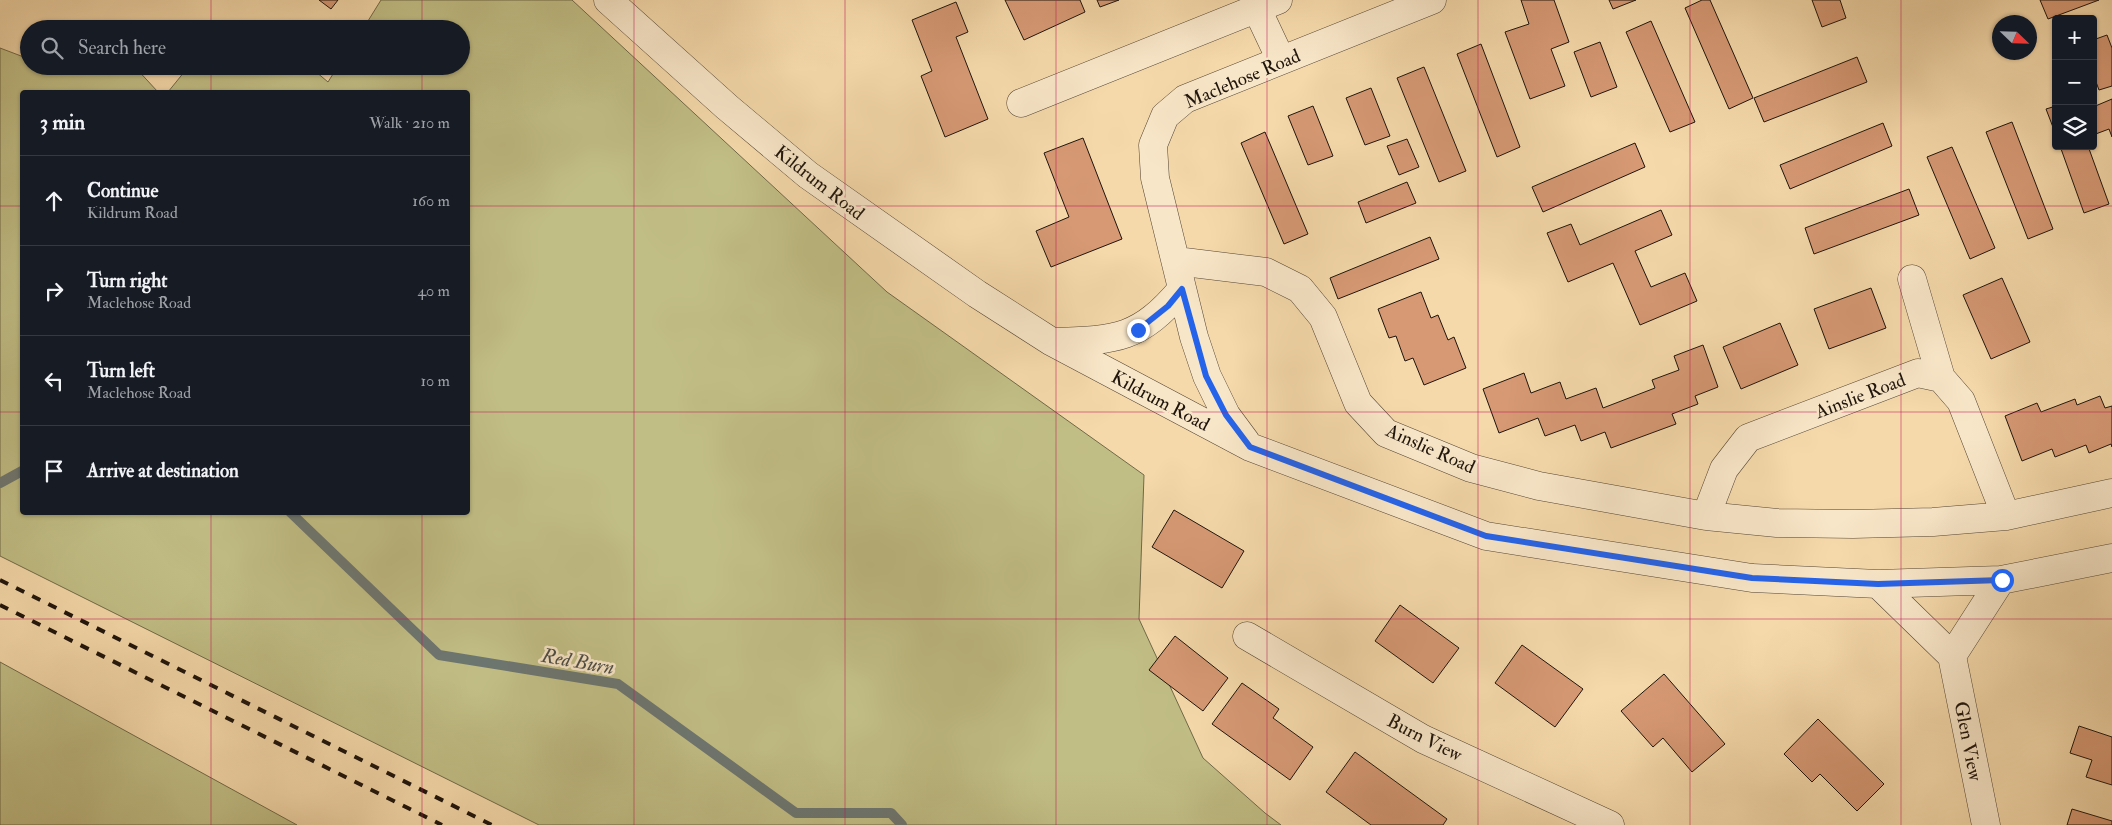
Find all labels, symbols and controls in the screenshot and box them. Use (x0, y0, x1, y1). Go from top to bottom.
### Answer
north arrow (1992, 15, 2037, 60)
map controls (2052, 15, 2097, 150)
button: + (2052, 15, 2097, 60)
search box (20, 20, 470, 75)
icon: search (38, 34, 66, 62)
text: Search here (78, 36, 166, 60)
street label: Maclehose Road (1181, 43, 1305, 114)
button: − (2052, 60, 2097, 105)
button: layers (2052, 105, 2097, 150)
text: 3 min (40, 109, 85, 136)
text: Walk · 210 m (369, 113, 450, 133)
street label: Kildrum Road (770, 140, 870, 226)
text: Continue (87, 179, 158, 203)
icon: ahead (40, 187, 68, 215)
text: 160 m (412, 191, 450, 211)
text: Kildrum Road (87, 203, 178, 223)
text: Turn right (87, 269, 167, 293)
icon: right (40, 277, 68, 305)
text: 40 m (417, 281, 450, 301)
text: Maclehose Road (87, 293, 191, 313)
route end (1127, 319, 1150, 342)
text: Turn left (87, 359, 155, 383)
street label: Kildrum Road (1107, 365, 1214, 437)
icon: left (40, 367, 68, 395)
street label: Ainslie Road (1811, 367, 1910, 424)
text: 10 m (420, 371, 450, 391)
text: Maclehose Road (87, 383, 191, 403)
street label: Ainslie Road (1381, 418, 1479, 479)
icon: arrive (40, 457, 68, 485)
text: Arrive at destination (87, 459, 239, 483)
route start (1991, 569, 2014, 592)
water label: Red Burn (539, 643, 616, 680)
street label: Glen View (1949, 699, 1988, 783)
street label: Burn View (1383, 709, 1466, 767)

